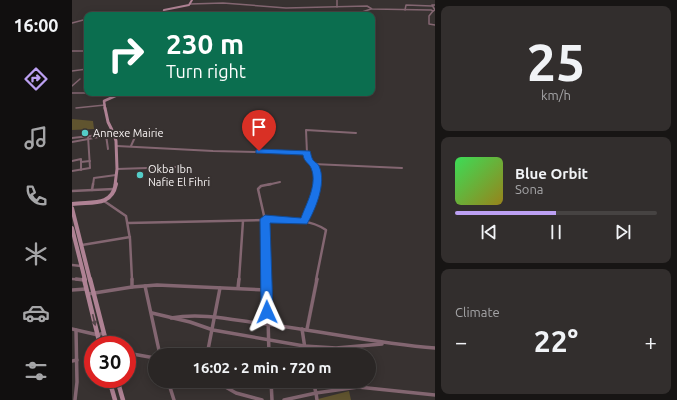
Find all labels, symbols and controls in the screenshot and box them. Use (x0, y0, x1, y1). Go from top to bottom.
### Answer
text: 16:00 (13, 15, 59, 35)
icon: right (100, 28, 152, 80)
text: 230 m (166, 28, 244, 59)
text: 25 (527, 33, 585, 91)
text: Turn right (166, 61, 246, 81)
icon: directions (22, 65, 50, 93)
text: km/h (541, 88, 571, 102)
pin (242, 110, 276, 151)
icon: arrive (248, 116, 270, 138)
icon: music (22, 124, 50, 152)
place label: Annexe Mairie (93, 127, 164, 139)
marker: Annexe Mairie (80, 128, 90, 138)
place label: Okba Ibn Nafie El Fihri (148, 163, 210, 188)
text: Blue Orbit (515, 165, 588, 182)
marker: Okba Ibn Nafie El Fihri (135, 170, 145, 180)
icon: phone (22, 182, 50, 210)
text: Sona (515, 182, 544, 196)
icon: previous (478, 221, 500, 243)
icon: pause (545, 221, 567, 243)
icon: next (612, 221, 634, 243)
icon: climate (22, 240, 50, 268)
position arrow (246, 291, 288, 333)
icon: car (22, 299, 50, 327)
text: Climate (455, 305, 500, 319)
one-way arrow (92, 314, 98, 326)
text: 22° (534, 324, 578, 358)
text: − (455, 329, 467, 354)
text: + (645, 329, 657, 354)
speed limit sign: 30 (84, 336, 136, 388)
icon: filters (22, 357, 50, 385)
text: 16:02 · 2 min · 720 m (193, 359, 331, 376)

